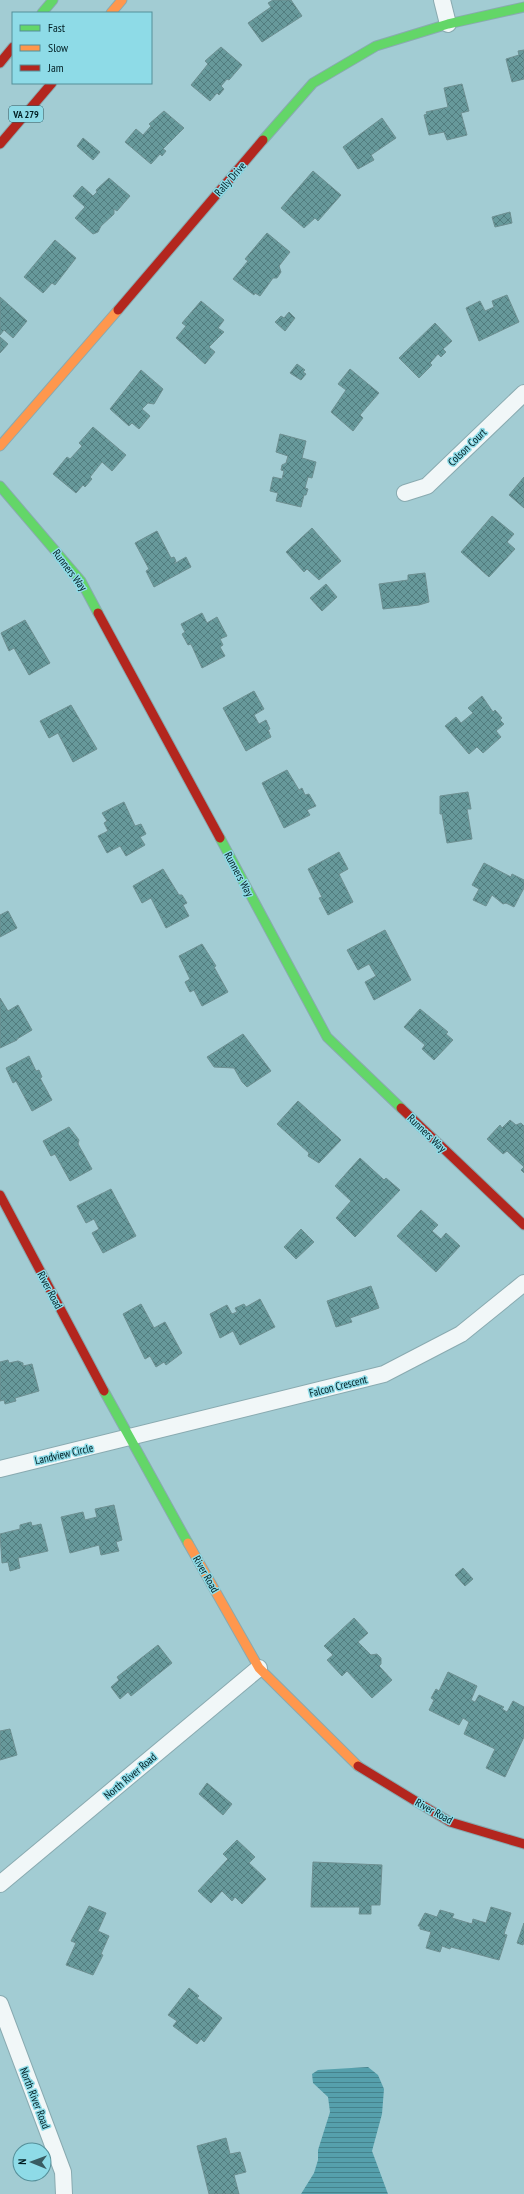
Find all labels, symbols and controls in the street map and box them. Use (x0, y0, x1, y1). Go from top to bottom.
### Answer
legend (12, 12, 152, 84)
text: Fast (48, 20, 66, 35)
text: Slow (48, 40, 69, 55)
text: Jam (47, 60, 64, 75)
road number: VA 279 (9, 106, 43, 122)
street label: Rally Drive (211, 159, 249, 199)
street label: Colson Court (445, 425, 489, 469)
street label: Runners Way (50, 546, 91, 594)
street label: Runners Way (221, 849, 257, 900)
street label: Runners Way (405, 1111, 450, 1156)
street label: River Road (34, 1269, 66, 1311)
street label: Falcon Crescent (307, 1372, 369, 1400)
street label: Landview Circle (33, 1440, 95, 1468)
street label: River Road (190, 1553, 222, 1595)
street label: North River Road (101, 1750, 159, 1802)
street label: River Road (413, 1795, 455, 1827)
street label: North River Road (17, 2065, 53, 2131)
north arrow (12, 2142, 52, 2182)
text: N (15, 2159, 29, 2165)

